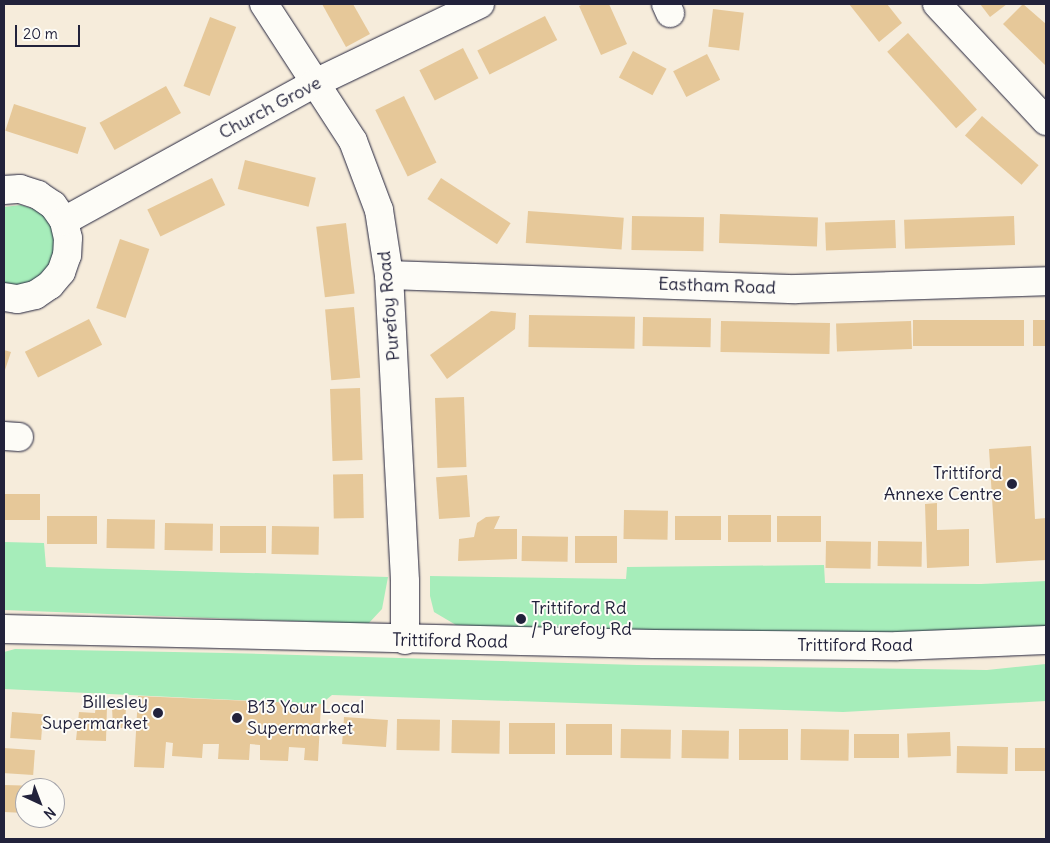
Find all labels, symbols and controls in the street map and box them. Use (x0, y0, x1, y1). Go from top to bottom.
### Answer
scale bar (18, 15, 82, 47)
text: 20 m (23, 24, 58, 43)
street label: Church Grove (215, 72, 325, 144)
street label: Purefoy Road (373, 250, 405, 362)
street label: Eastham Road (658, 273, 776, 299)
place label: Trittiford Annexe Centre (884, 463, 1002, 506)
marker: Trittiford Annexe Centre (1006, 478, 1018, 490)
place label: Trittiford Rd / Purefoy Rd (531, 598, 632, 640)
marker: Trittiford Rd / Purefoy Rd (515, 613, 527, 625)
street label: Trittiford Road (392, 629, 508, 653)
street label: Trittiford Road (797, 634, 913, 656)
place label: Billesley Supermarket (42, 692, 148, 734)
place label: B13 Your Local Supermarket (247, 697, 364, 740)
marker: Billesley Supermarket (152, 707, 164, 719)
marker: B13 Your Local Supermarket (231, 712, 243, 724)
north arrow (15, 778, 65, 828)
text: N (40, 803, 59, 823)

